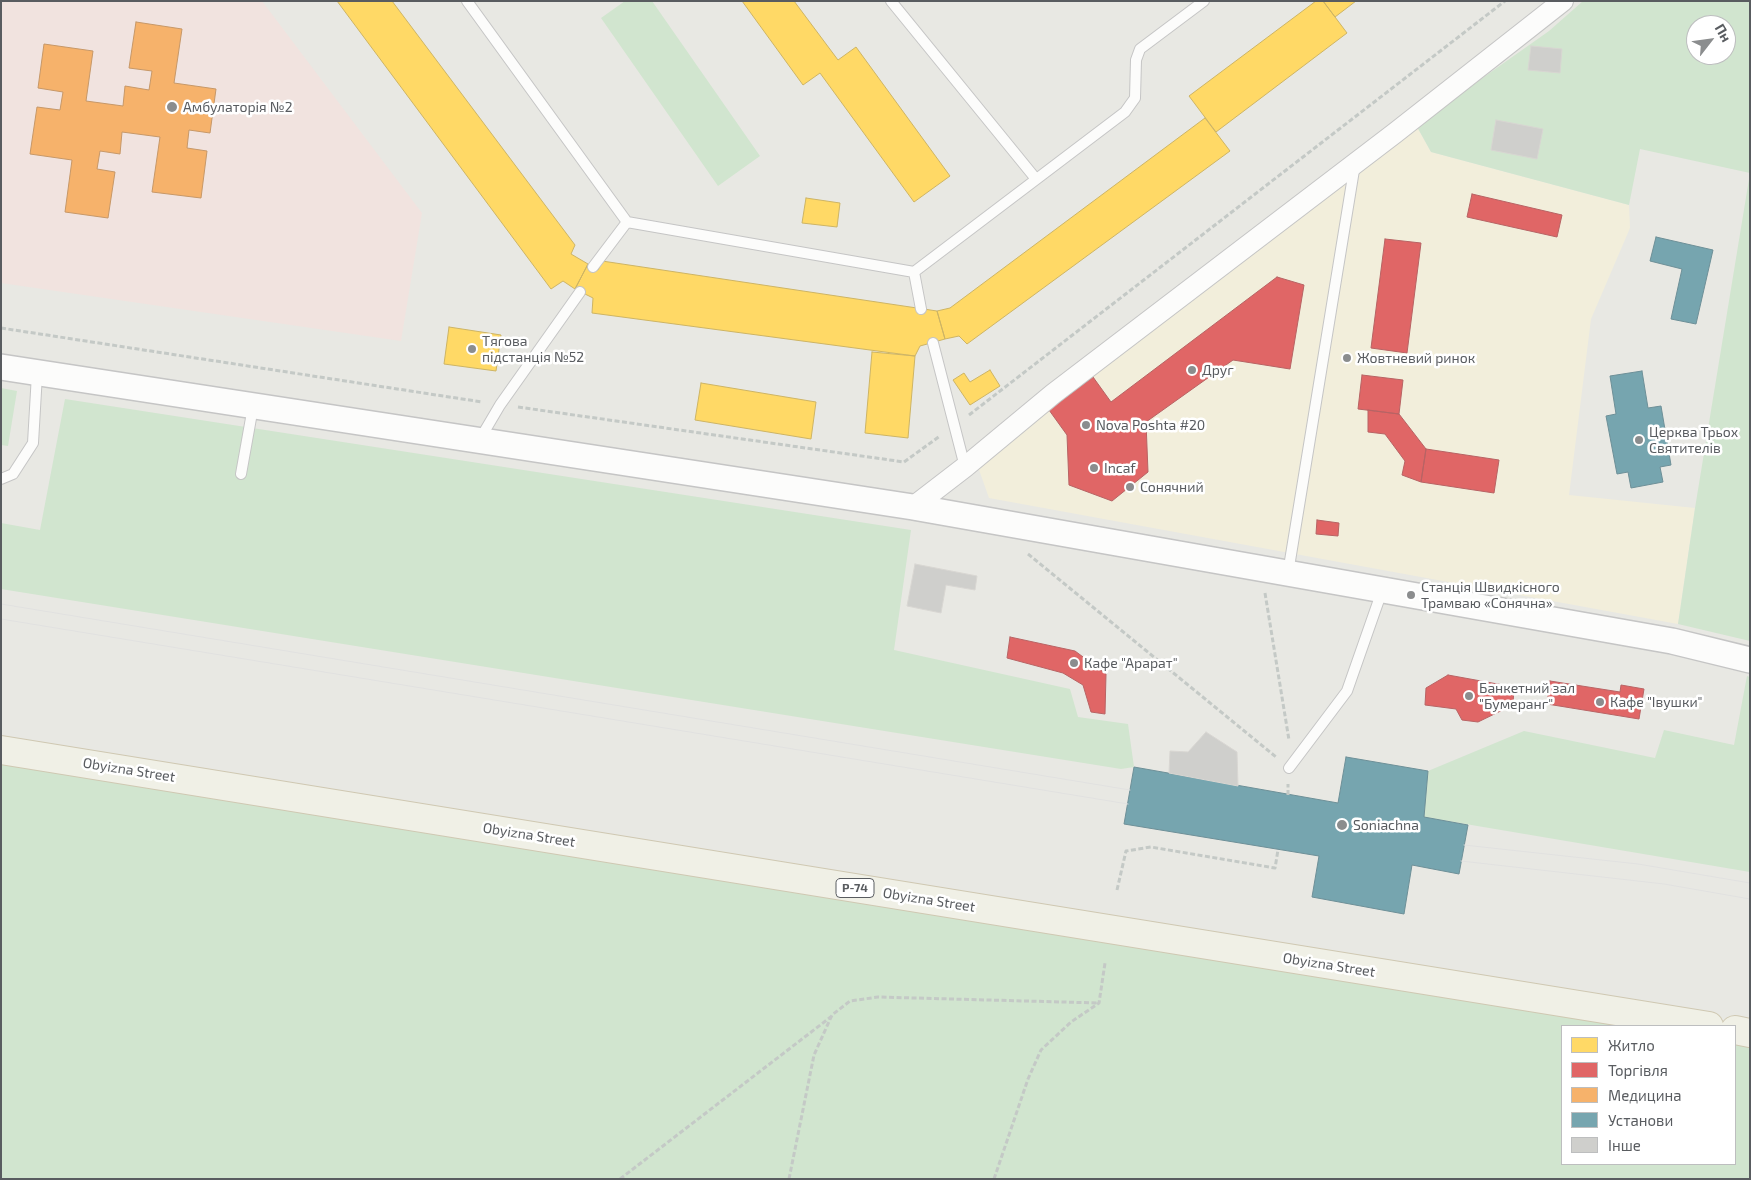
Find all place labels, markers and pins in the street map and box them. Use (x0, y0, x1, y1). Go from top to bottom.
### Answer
place label: Амбулаторія №2 (183, 99, 293, 115)
marker: Амбулаторія №2 (165, 100, 179, 114)
place label: Тягова підстанція №52 (482, 333, 584, 366)
marker: Тягова підстанція №52 (466, 343, 478, 355)
place label: Жовтневий ринок (1357, 350, 1475, 366)
marker: Жовтневий ринок (1341, 352, 1353, 364)
place label: Друг (1202, 362, 1234, 378)
marker: Друг (1186, 364, 1198, 376)
place label: Nova Poshta #20 (1096, 417, 1205, 433)
marker: Nova Poshta #20 (1080, 419, 1092, 431)
place label: Церква Трьох Святителів (1649, 424, 1738, 457)
marker: Церква Трьох Святителів (1633, 434, 1645, 446)
place label: Incaf (1104, 460, 1136, 476)
marker: Incaf (1088, 462, 1100, 474)
place label: Сонячний (1140, 479, 1204, 495)
marker: Сонячний (1124, 481, 1136, 493)
place label: Станцiя Швидкiсного Трамваю «Сонячна» (1421, 579, 1560, 612)
marker: Станцiя Швидкiсного Трамваю «Сонячна» (1405, 589, 1417, 601)
place label: Кафе "Арарат" (1084, 655, 1178, 671)
marker: Кафе "Арарат" (1068, 657, 1080, 669)
place label: Банкетний зал "Бумеранг" (1479, 680, 1575, 712)
marker: Банкетний зал "Бумеранг" (1463, 690, 1475, 702)
place label: Кафе "Івушки" (1610, 694, 1702, 710)
marker: Кафе "Івушки" (1594, 696, 1606, 708)
place label: Soniachna (1353, 817, 1419, 833)
marker: Soniachna (1335, 818, 1349, 832)

